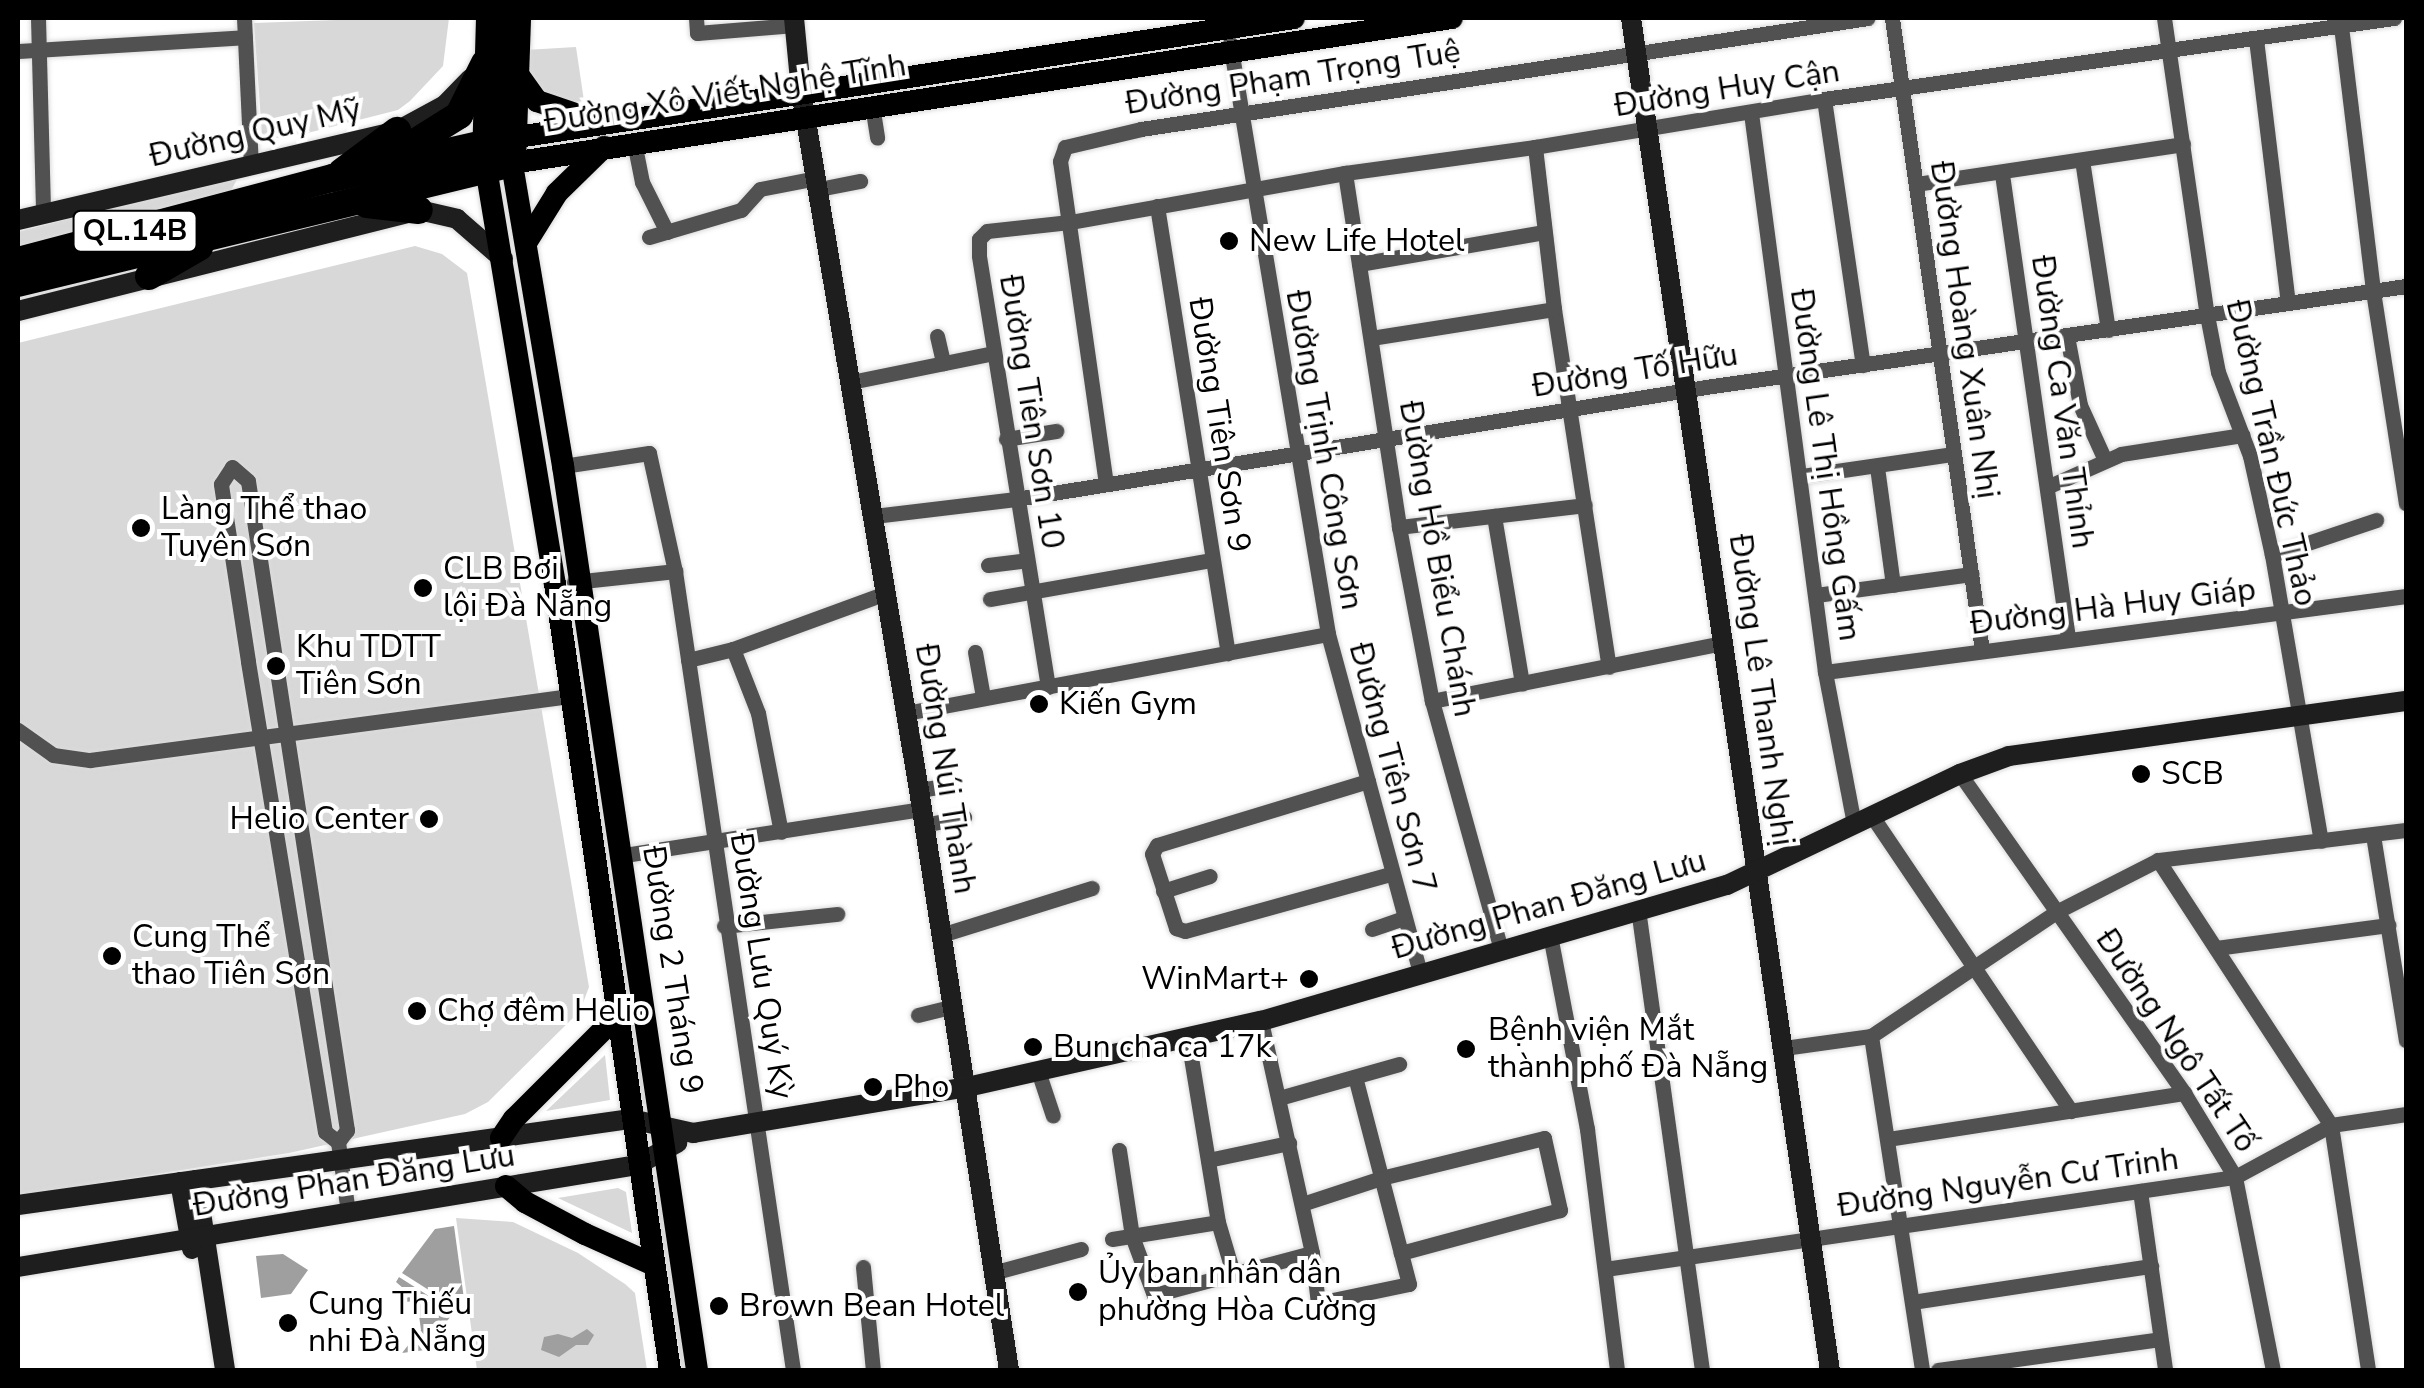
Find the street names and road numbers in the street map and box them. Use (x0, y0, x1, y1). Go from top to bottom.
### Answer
street label: Đường Phạm Trọng Tuệ (1123, 33, 1463, 123)
street label: Đường Xô Viết Nghệ Tĩnh (541, 46, 909, 142)
street label: Đường Huy Cận (1612, 52, 1842, 126)
street label: Đường Quy Mỹ (146, 90, 364, 176)
street label: Đường Hoàng Xuân Nhị (1921, 159, 2007, 501)
road number: QL.14B (72, 206, 198, 256)
street label: Đường Ca Văn Thỉnh (2022, 253, 2102, 551)
street label: Đường Tiên Sơn 10 (990, 272, 1072, 552)
street label: Đường Trịnh Công Sơn (1277, 287, 1371, 613)
street label: Đường Lê Thị Hồng Gấm (1781, 287, 1869, 643)
street label: Đường Tiên Sơn 9 (1180, 295, 1258, 555)
street label: Đường Trần Đức Thảo (2217, 296, 2325, 610)
street label: Đường Tố Hữu (1529, 336, 1741, 406)
street label: Đường Hồ Biểu Chánh (1390, 398, 1484, 720)
street label: Đường Lê Thanh Nghị (1720, 532, 1802, 848)
street label: Đường Hà Huy Giáp (1968, 570, 2258, 644)
street label: Đường Tiên Sơn 7 (1340, 639, 1444, 897)
street label: Đường Núi Thành (906, 641, 984, 897)
street label: Đường Lưu Quý Kỳ (721, 830, 801, 1102)
street label: Đường Phan Đăng Lưu (1387, 842, 1711, 968)
street label: Đường 2 Tháng 9 (633, 843, 711, 1097)
street label: Đường Ngô Tất Tố (2087, 922, 2265, 1160)
street label: Đường Phan Đăng Lưu (190, 1137, 518, 1225)
street label: Đường Nguyễn Cư Trinh (1835, 1140, 2181, 1226)

